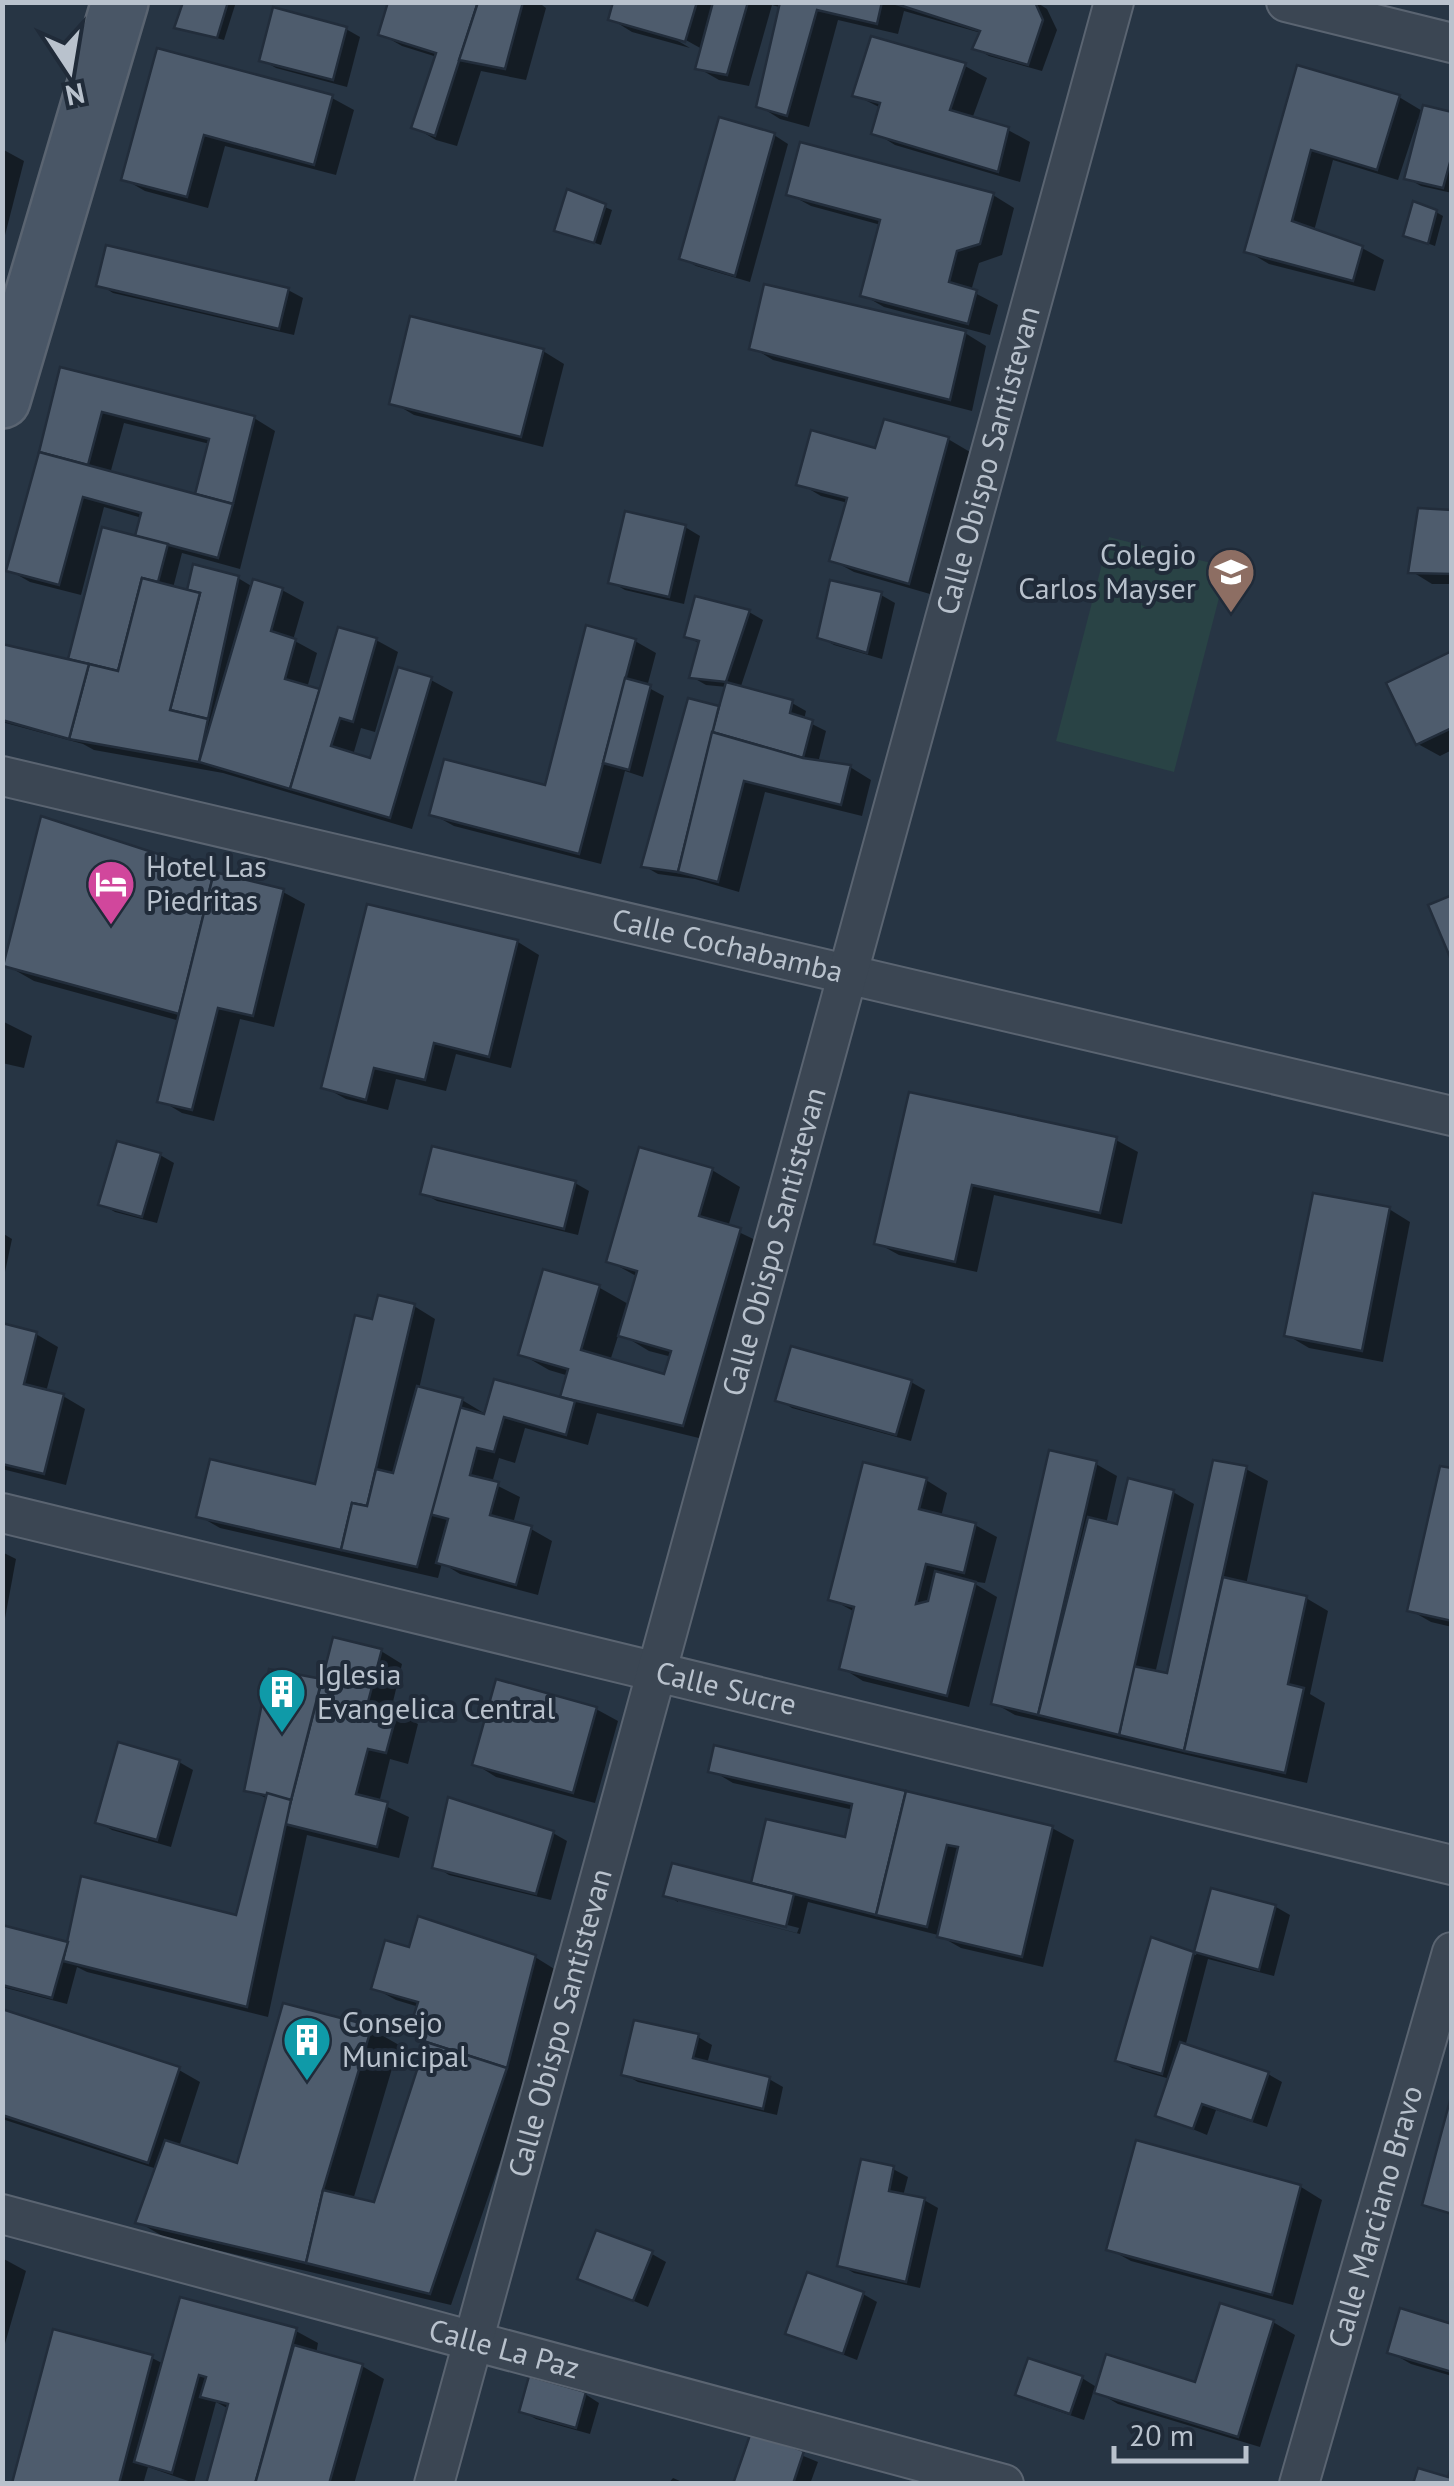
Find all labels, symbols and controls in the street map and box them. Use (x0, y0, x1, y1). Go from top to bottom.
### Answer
north arrow (20, 20, 120, 120)
text: N (62, 75, 88, 115)
street label: Calle Obispo Santistevan (926, 301, 1048, 619)
place label: Colegio Carlos Mayser (1018, 534, 1196, 607)
school or university icon: Colegio Carlos Mayser (1205, 546, 1257, 614)
place label: Hotel Las Piedritas (146, 846, 267, 919)
hotel icon: Hotel Las Piedritas (85, 858, 137, 926)
street label: Calle Cochabamba (608, 899, 847, 991)
street label: Calle Obispo Santistevan (712, 1083, 834, 1400)
street label: Calle Sucre (652, 1651, 801, 1723)
place label: Iglesia Evangelica Central (317, 1654, 555, 1727)
building icon: Iglesia Evangelica Central (256, 1666, 308, 1734)
street label: Calle Obispo Santistevan (498, 1864, 620, 2181)
place label: Consejo Municipal (342, 2002, 468, 2075)
building icon: Consejo Municipal (281, 2014, 333, 2082)
street label: Calle Marciano Bravo (1318, 2081, 1431, 2352)
street label: Calle La Paz (425, 2309, 584, 2387)
scale bar (1114, 2401, 1246, 2463)
text: 20 m (1129, 2415, 1194, 2454)

